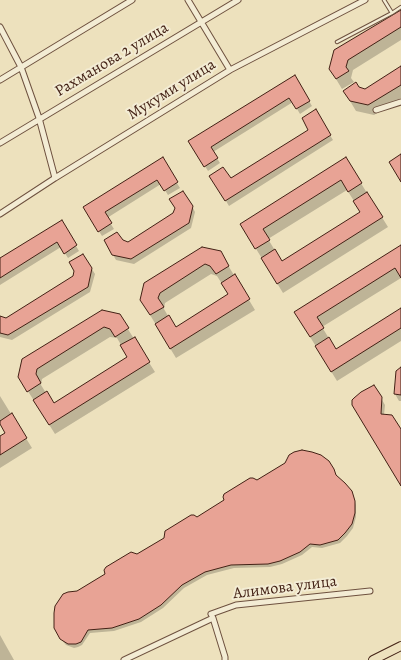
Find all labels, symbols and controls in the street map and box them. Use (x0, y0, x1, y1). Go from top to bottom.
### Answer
street label: Рахманова 2 улица (52, 19, 172, 101)
street label: Мукуми улица (124, 55, 220, 125)
street label: Алимова улица (232, 572, 338, 604)

